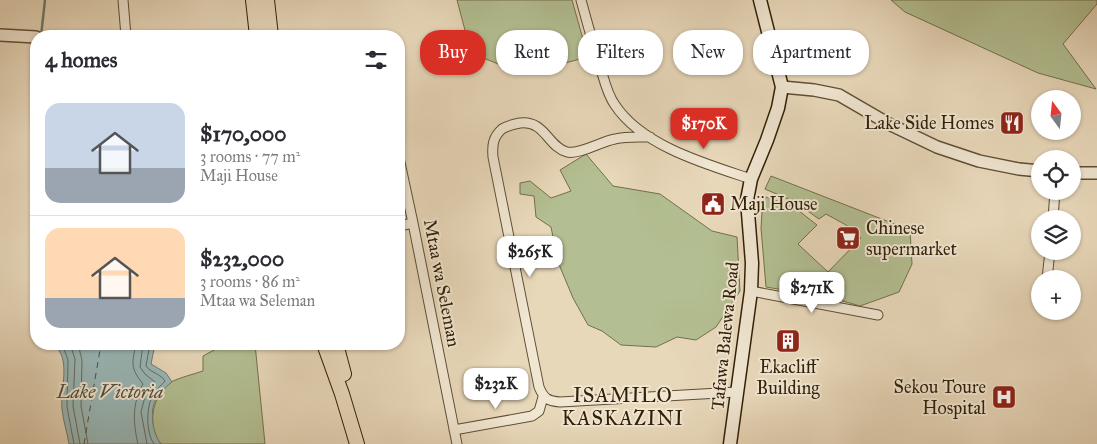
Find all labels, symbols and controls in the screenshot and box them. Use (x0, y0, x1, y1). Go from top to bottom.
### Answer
chip: Buy (420, 30, 486, 75)
chip: Rent (496, 30, 568, 75)
chip: Filters (578, 30, 663, 75)
chip: New (673, 30, 743, 75)
chip: Apartment (753, 30, 869, 75)
icon: filters (362, 46, 390, 74)
text: 4 homes (45, 47, 117, 73)
north arrow (1031, 90, 1081, 140)
map controls (1031, 90, 1081, 320)
pin: $170K (669, 108, 739, 150)
restaurant icon: Lake Side Homes (999, 110, 1025, 136)
place label: Lake Side Homes (864, 112, 994, 134)
text: $170K (681, 114, 727, 133)
text: $170,000 (200, 121, 286, 147)
icon: home (85, 123, 145, 183)
text: 3 rooms · 77 m² (200, 147, 300, 166)
button: locate (1031, 150, 1081, 200)
text: Maji House (200, 166, 278, 185)
public building icon: Maji House (700, 191, 726, 217)
place label: Maji House (730, 193, 818, 215)
button: layers (1031, 210, 1081, 260)
street label: Mtaa wa Seleman (419, 217, 465, 349)
place label: Chinese supermarket (866, 217, 957, 260)
supermarket icon: Chinese supermarket (835, 225, 861, 251)
pin: $265K (495, 236, 565, 278)
text: $265K (508, 242, 552, 261)
text: $232,000 (200, 246, 284, 272)
icon: home (85, 248, 145, 308)
street label: Tafawa Balewa Road (706, 261, 744, 411)
button: + (1031, 270, 1081, 320)
text: 3 rooms · 86 m² (200, 272, 300, 291)
pin: $271K (777, 272, 847, 314)
text: $271K (790, 278, 834, 297)
text: Mtaa wa Seleman (200, 291, 315, 310)
building icon: Ekacliff Building (775, 328, 801, 354)
place label: Ekacliff Building (756, 356, 820, 400)
pin: $232K (461, 368, 531, 410)
text: $232K (474, 374, 518, 393)
place label: Sekou Toure Hospital (894, 376, 986, 419)
water label: Lake Victoria (56, 380, 163, 403)
district label: ISAMILO KASKAZINI (562, 383, 684, 430)
hospital icon: Sekou Toure Hospital (991, 384, 1017, 410)

